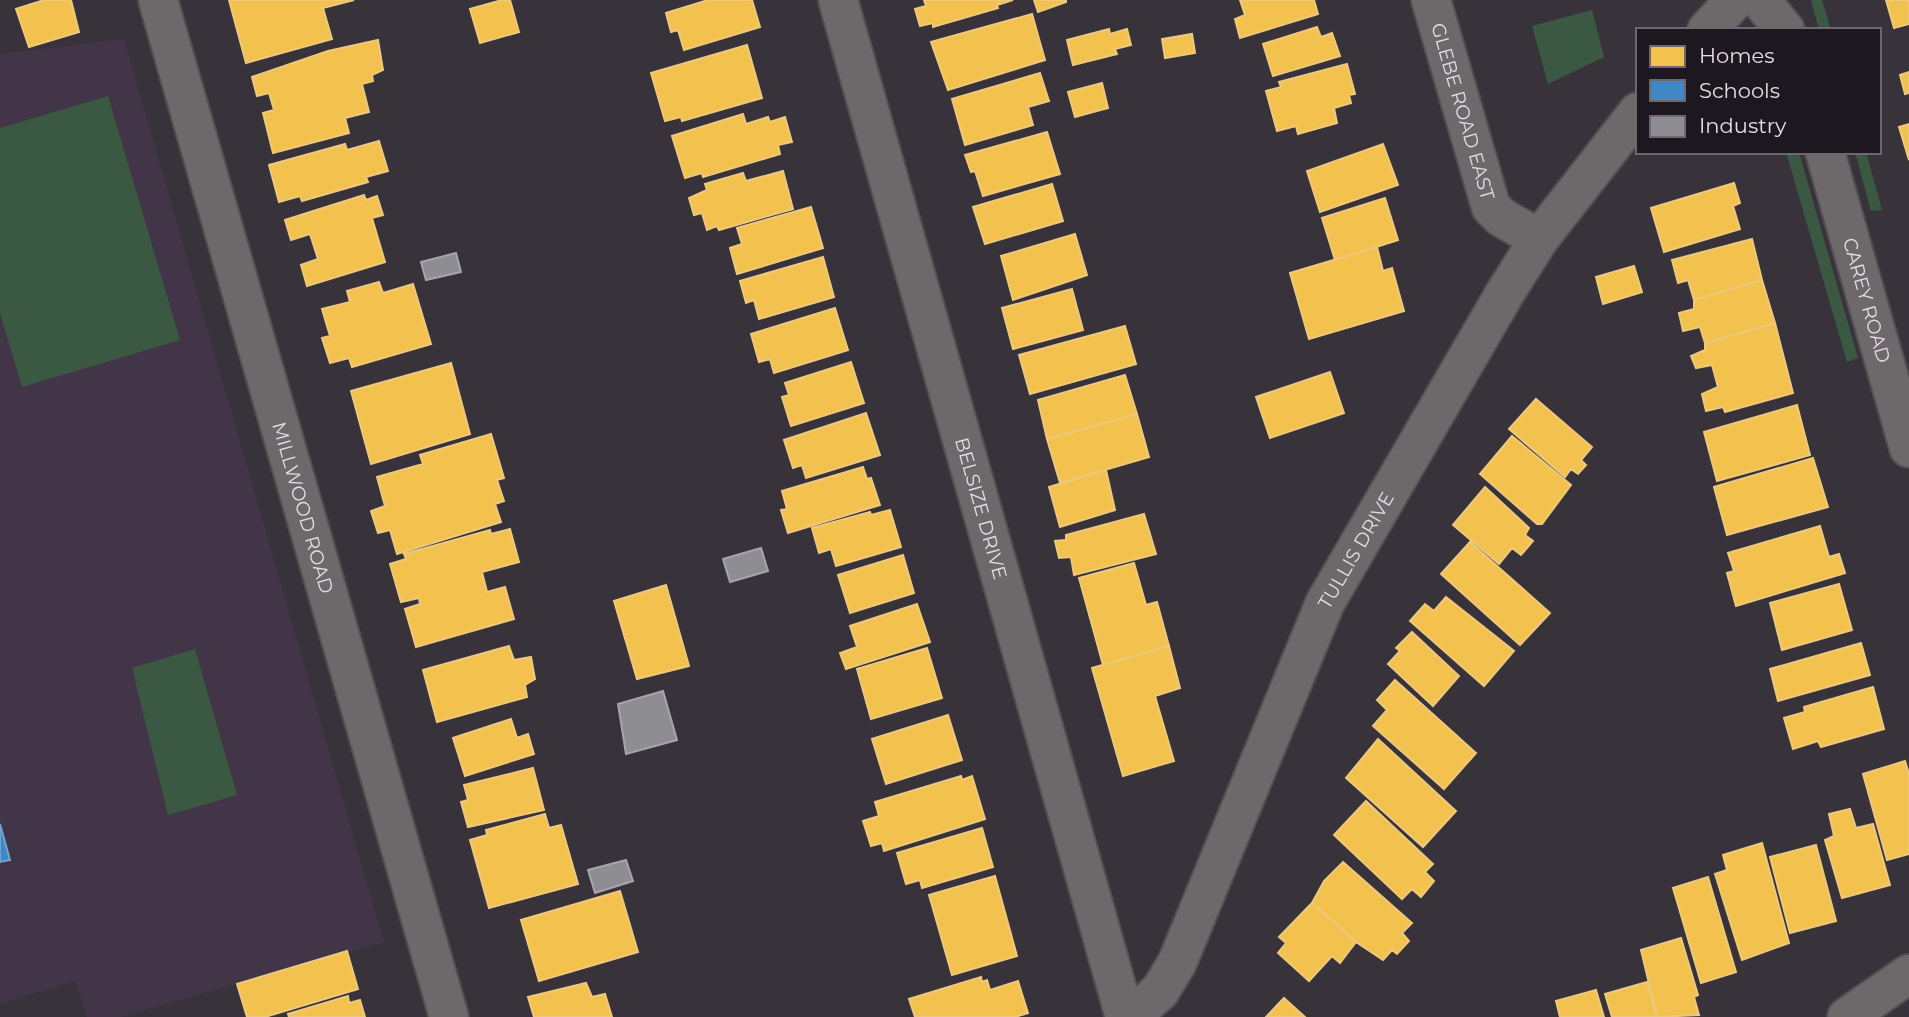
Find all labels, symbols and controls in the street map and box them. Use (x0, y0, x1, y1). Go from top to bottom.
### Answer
street label: GLEBE ROAD EAST (1426, 20, 1499, 203)
legend (1636, 28, 1881, 154)
text: Homes (1699, 43, 1774, 68)
text: Schools (1699, 78, 1780, 103)
text: Industry (1699, 113, 1787, 138)
street label: CAREY ROAD (1838, 235, 1895, 365)
street label: MILLWOOD ROAD (267, 419, 338, 596)
street label: BELSIZE DRIVE (950, 435, 1012, 582)
street label: TULLIS DRIVE (1313, 488, 1399, 613)

